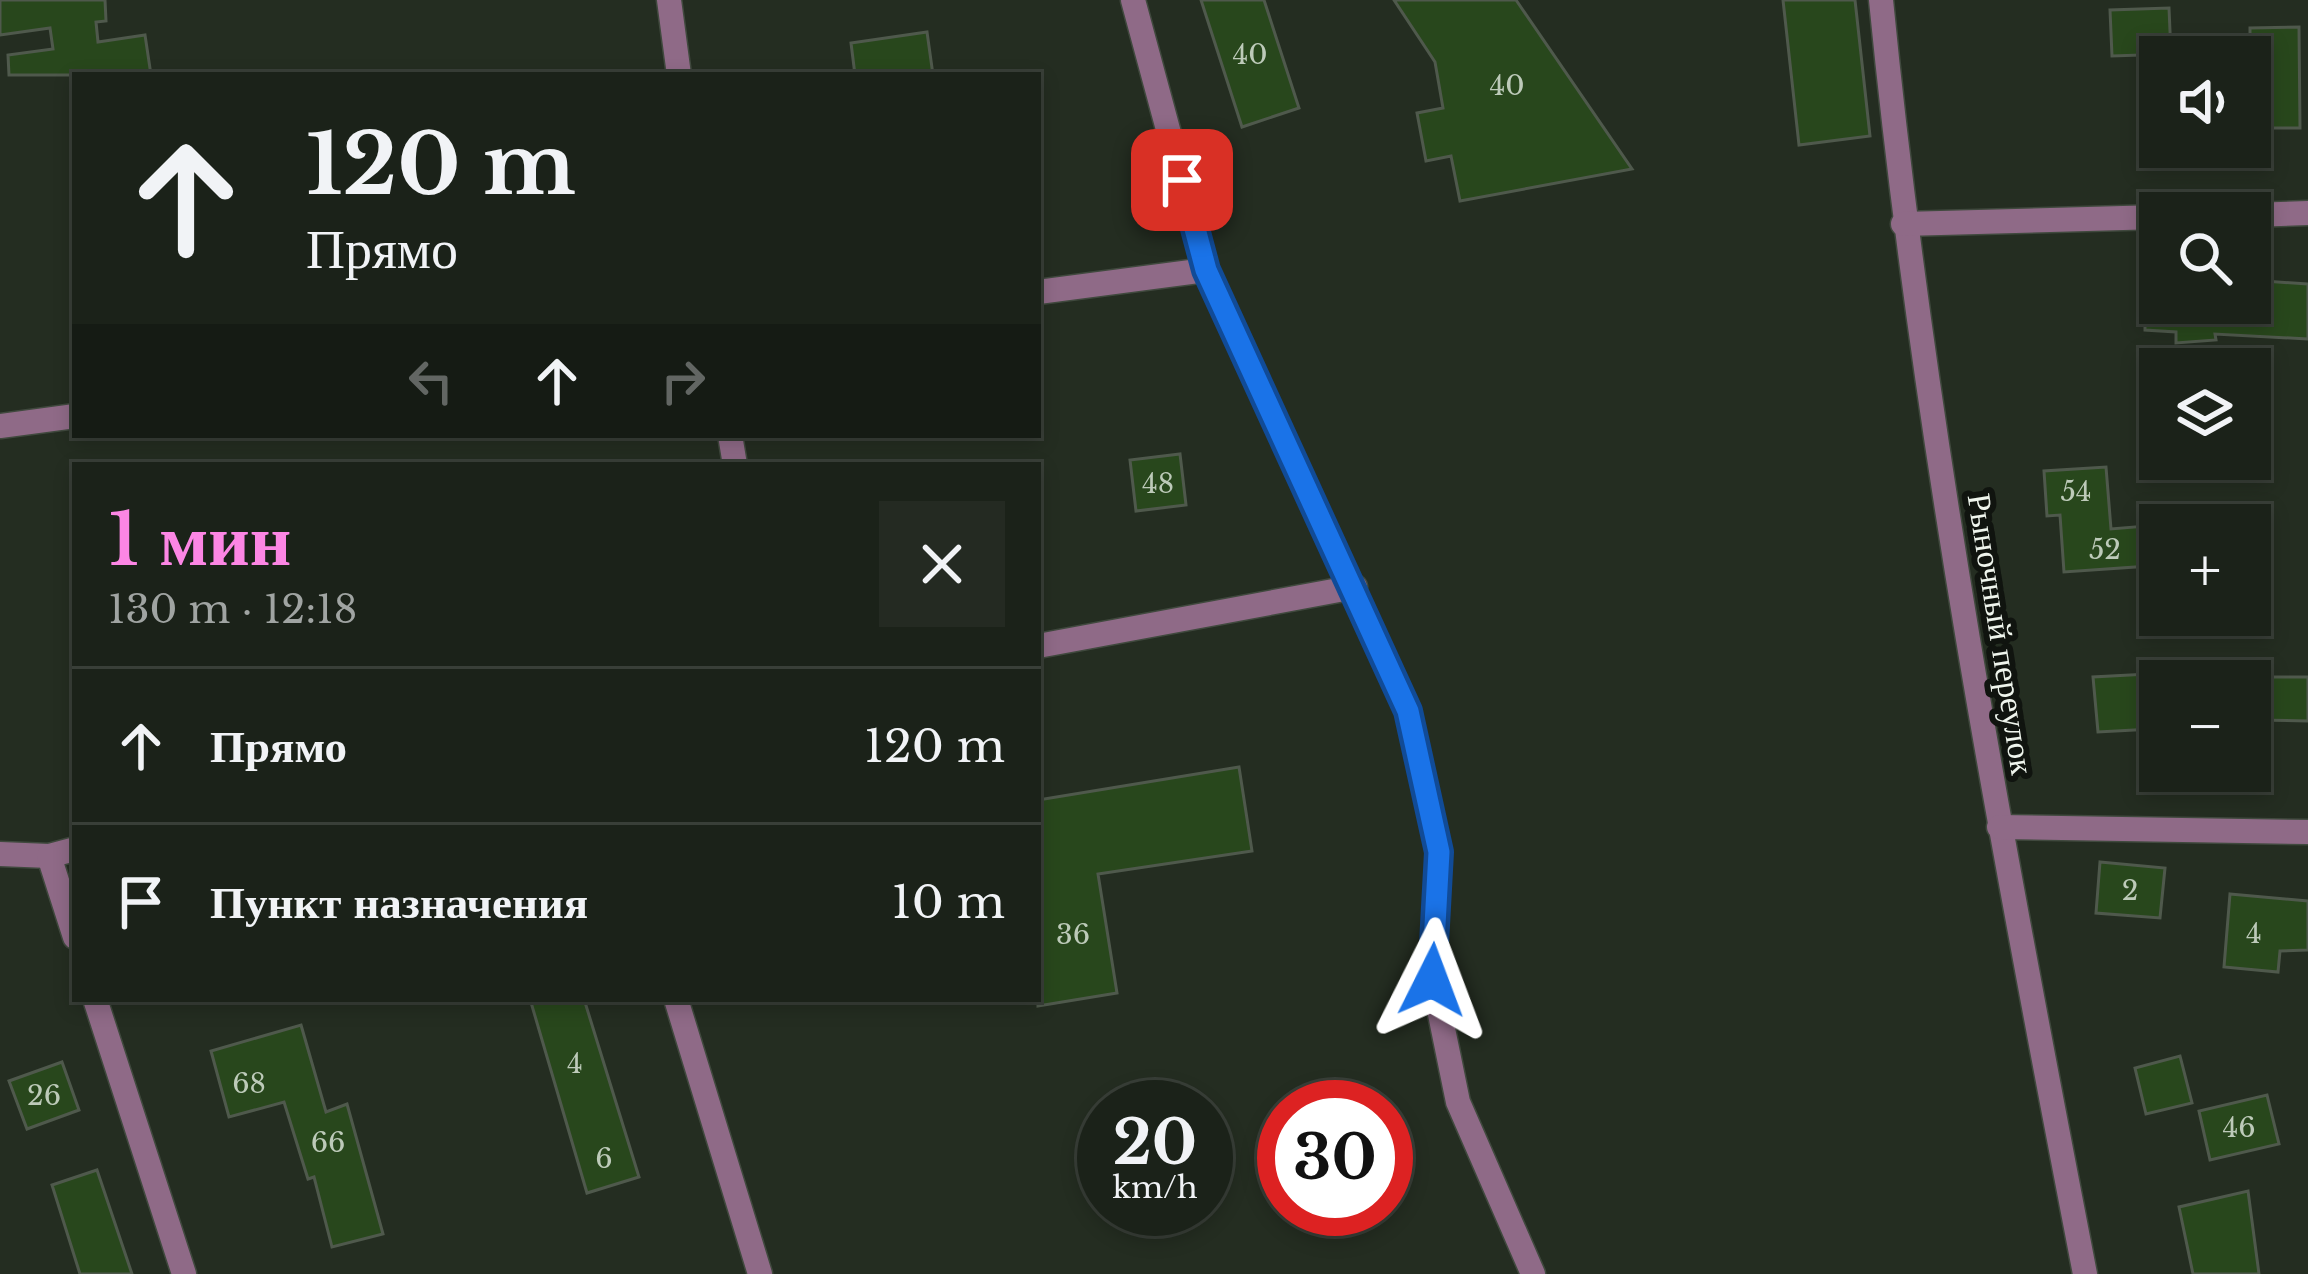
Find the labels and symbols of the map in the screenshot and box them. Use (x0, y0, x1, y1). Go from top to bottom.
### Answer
house number: 40 (1232, 38, 1268, 71)
house number: 40 (1489, 69, 1525, 102)
pin (1131, 129, 1233, 231)
house number: 48 (1142, 467, 1174, 500)
house number: 54 (2060, 475, 2092, 508)
street label: Рыночный переулок (1959, 491, 2044, 778)
house number: 52 (2089, 533, 2121, 566)
house number: 2 (2122, 874, 2138, 907)
position arrow (1369, 917, 1495, 1043)
house number: 4 (2246, 917, 2262, 950)
house number: 36 (1056, 918, 1090, 951)
house number: 4 (567, 1047, 583, 1080)
house number: 68 (232, 1067, 266, 1100)
house number: 26 (27, 1079, 61, 1112)
speed limit sign: 30 (1257, 1080, 1413, 1236)
house number: 46 (2222, 1111, 2256, 1144)
house number: 66 (311, 1126, 345, 1159)
house number: 6 (595, 1142, 613, 1175)

